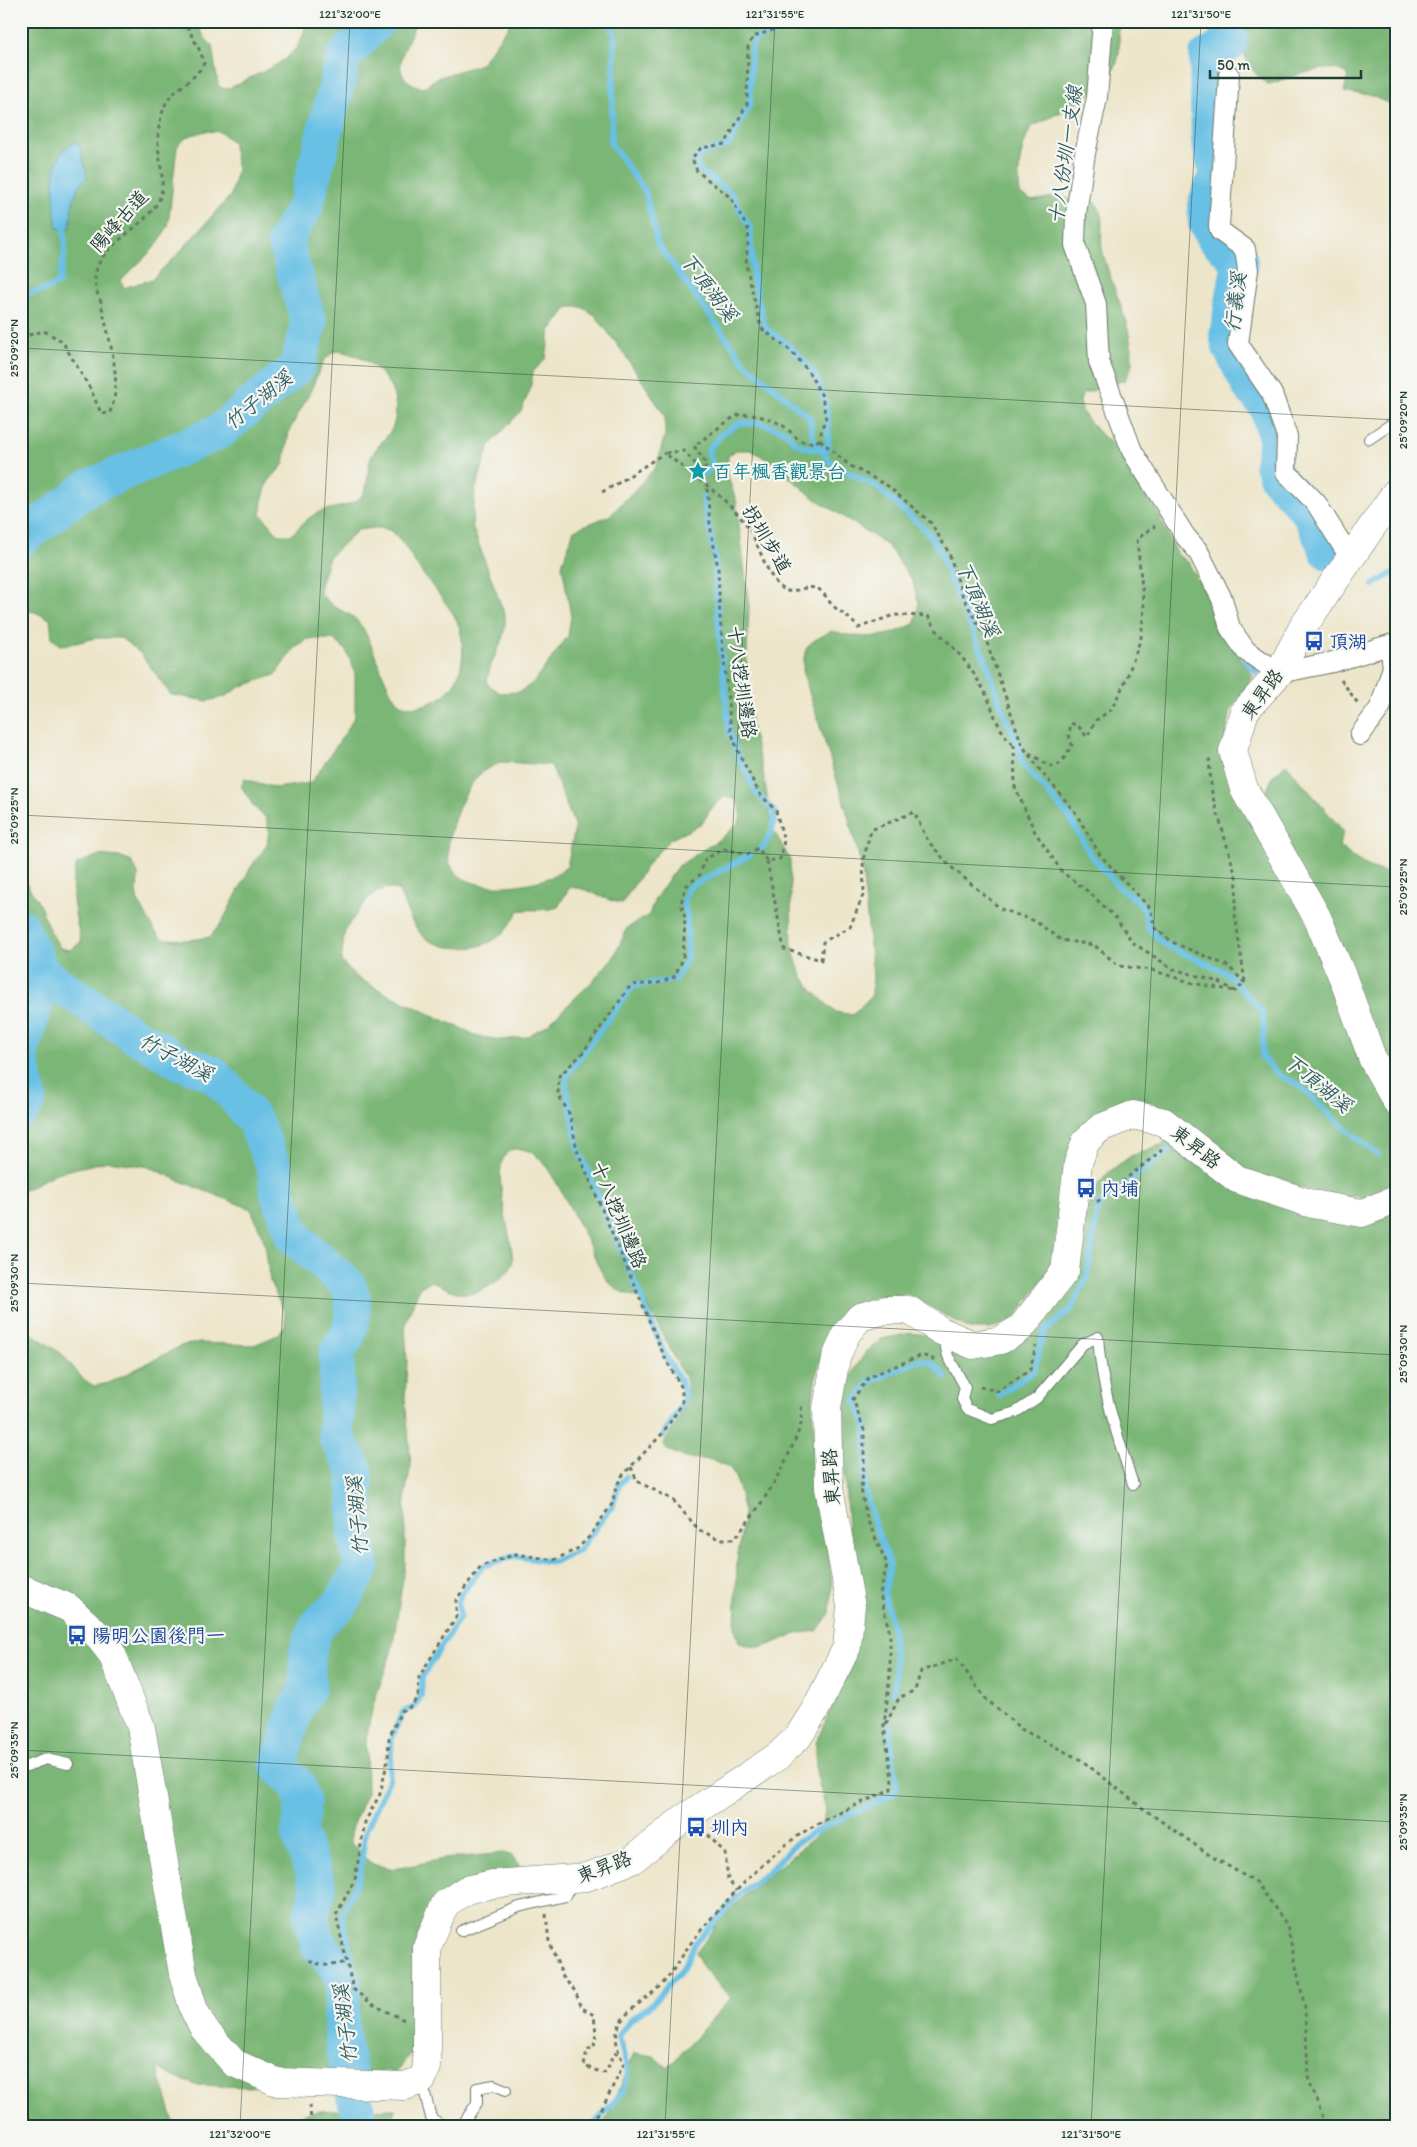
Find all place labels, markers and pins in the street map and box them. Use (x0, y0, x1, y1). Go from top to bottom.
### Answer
place icon: 百年楓香觀景台 (687, 460, 709, 482)
place label: 百年楓香觀景台 (713, 460, 846, 483)
bus stop icon: 頂湖 (1303, 630, 1325, 652)
place label: 頂湖 (1329, 630, 1367, 653)
bus stop icon: 內埔 (1075, 1177, 1097, 1199)
place label: 內埔 (1101, 1177, 1139, 1200)
bus stop icon: 陽明公園後門一 (66, 1624, 88, 1646)
place label: 陽明公園後門一 (92, 1624, 225, 1647)
bus stop icon: 圳內 (685, 1816, 707, 1838)
place label: 圳內 (711, 1816, 749, 1839)

